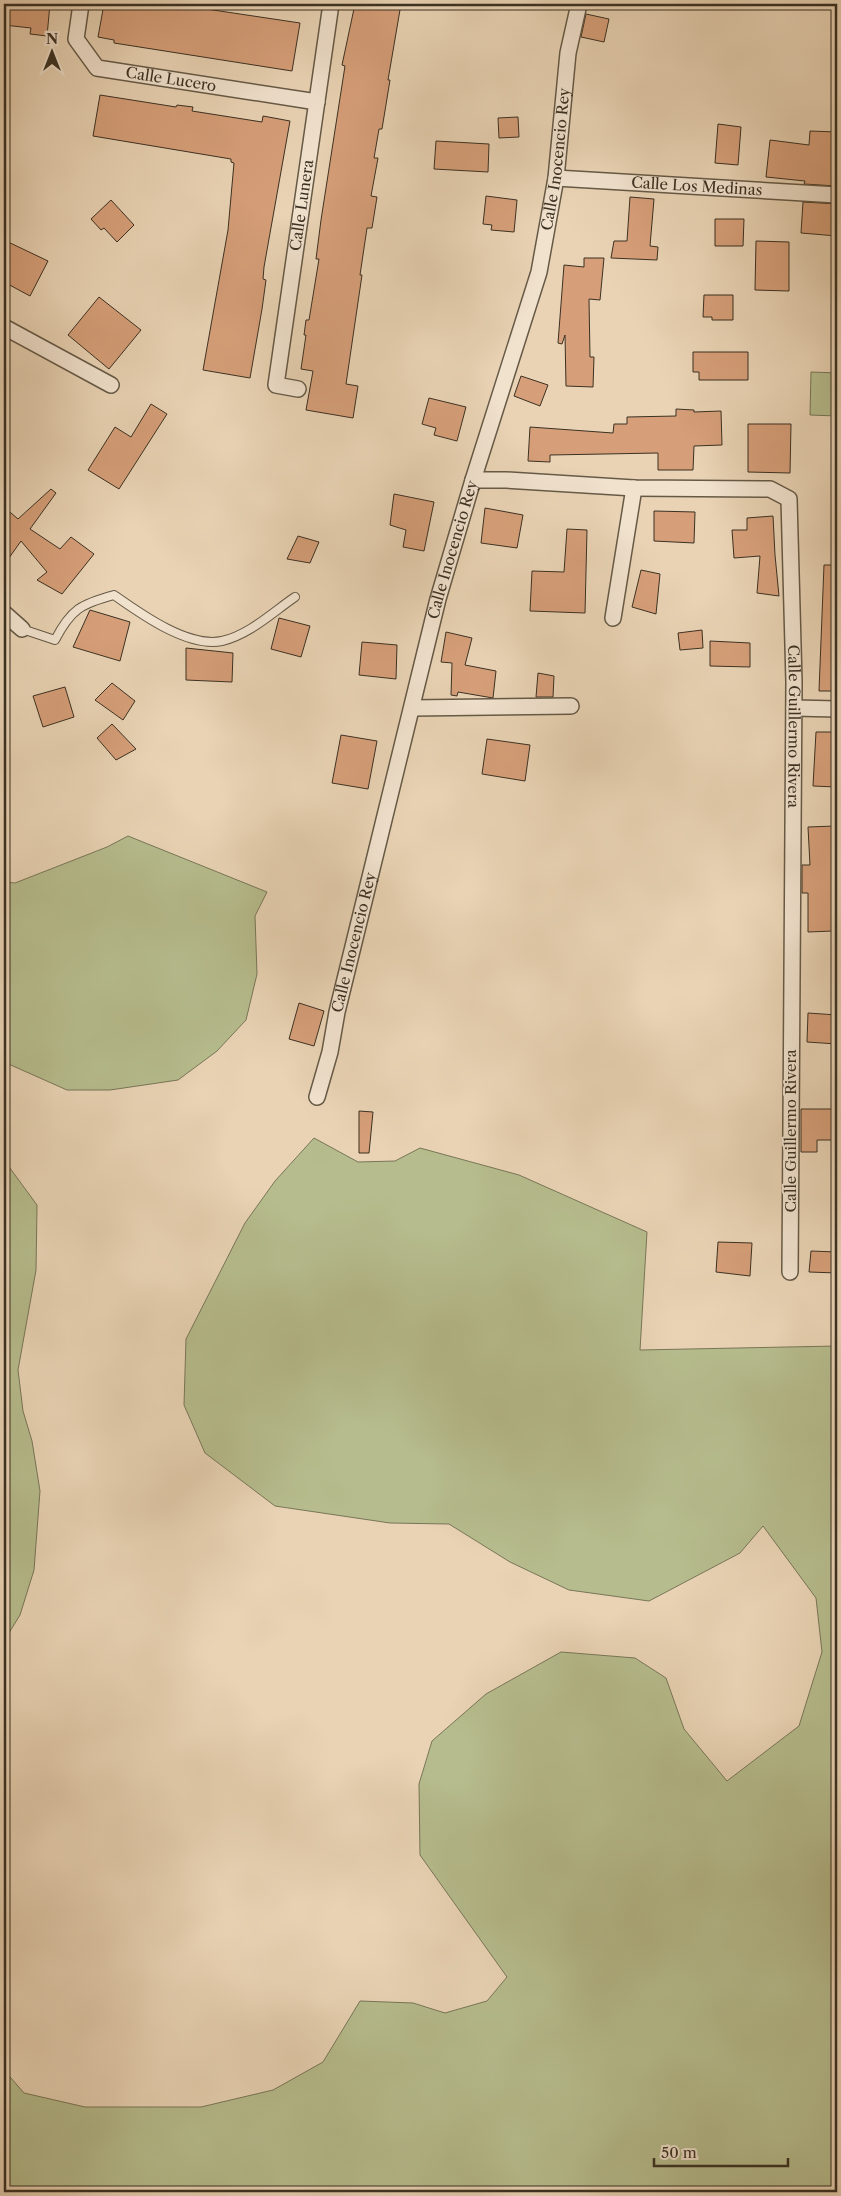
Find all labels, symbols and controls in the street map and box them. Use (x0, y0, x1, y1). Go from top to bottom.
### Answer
north arrow (28, 28, 78, 78)
text: N (46, 30, 58, 48)
street label: Calle Lucero (124, 63, 218, 95)
street label: Calle Inocencio Rey (537, 86, 574, 232)
street label: Calle Lunera (285, 158, 317, 252)
street label: Calle Los Medinas (631, 173, 763, 199)
street label: Calle Inocencio Rey (423, 477, 482, 621)
street label: Calle Guillermo Rivera (784, 644, 804, 808)
street label: Calle Inocencio Rey (327, 870, 380, 1014)
street label: Calle Guillermo Rivera (781, 1049, 800, 1213)
scale bar (654, 2136, 787, 2168)
text: 50 m (661, 2143, 697, 2162)

